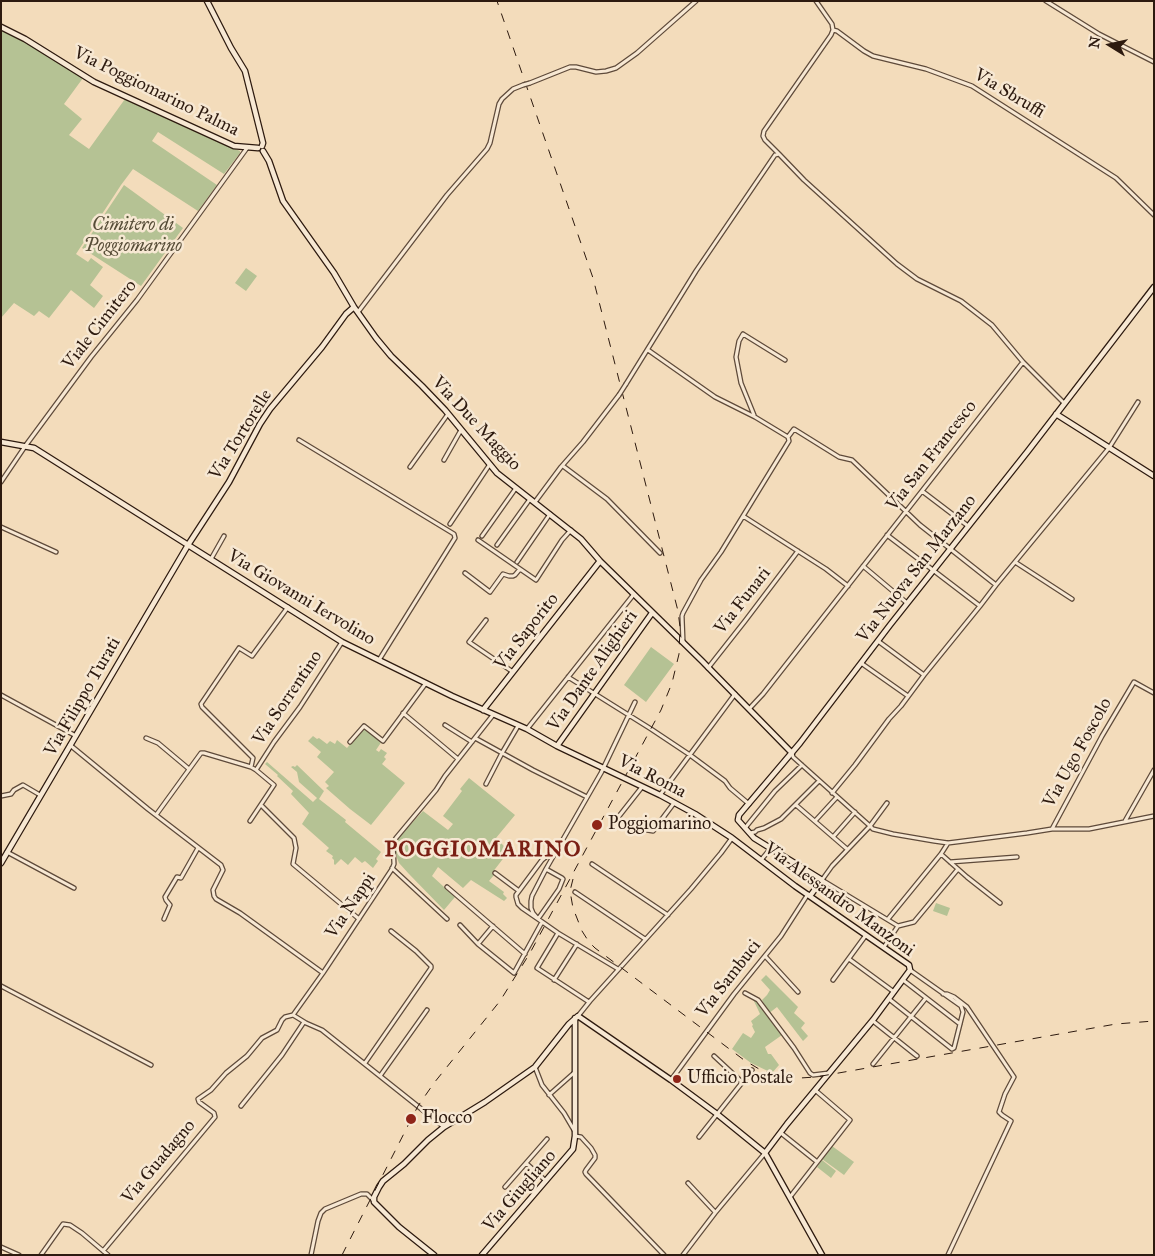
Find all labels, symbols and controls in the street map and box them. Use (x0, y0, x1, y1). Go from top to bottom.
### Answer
north arrow (1085, 20, 1135, 70)
text: N (1085, 35, 1104, 50)
street label: Via Poggiomarino Palma (70, 43, 242, 141)
street label: Via Sbruffi (970, 64, 1048, 124)
park label: Cimitero di Poggiomarino (84, 215, 182, 258)
street label: Viale Cimitero (58, 276, 142, 374)
street label: Via Due Maggio (427, 372, 525, 476)
street label: Via Tortorelle (205, 386, 277, 484)
street label: Via San Francesco (882, 396, 982, 516)
street label: Via Nuova San Marzano (852, 491, 982, 647)
street label: Via Giovanni Iervolino (223, 545, 379, 651)
street label: Via Funari (710, 563, 776, 639)
street label: Via Saporito (490, 589, 564, 675)
street label: Via Dante Alighieri (543, 606, 643, 736)
street label: Via Filippo Turati (40, 634, 126, 760)
street label: Via Sorrentino (249, 647, 327, 749)
street label: Via Ugo Foscolo (1039, 694, 1117, 812)
street label: Via Roma (614, 751, 690, 803)
place label: Poggiomarino (608, 814, 711, 836)
marker: Poggiomarino (590, 818, 604, 832)
district label: POGGIOMARINO (383, 838, 583, 864)
street label: Via Alessandro Manzoni (760, 838, 918, 962)
street label: Via Nappi (321, 869, 381, 943)
street label: Via Sambuci (692, 936, 766, 1022)
place label: Ufficio Postale (687, 1068, 793, 1090)
marker: Ufficio Postale (671, 1073, 683, 1085)
place label: Flocco (422, 1108, 472, 1130)
marker: Flocco (404, 1112, 418, 1126)
street label: Via Guadagno (118, 1116, 200, 1208)
street label: Via Giugliano (479, 1146, 561, 1236)

